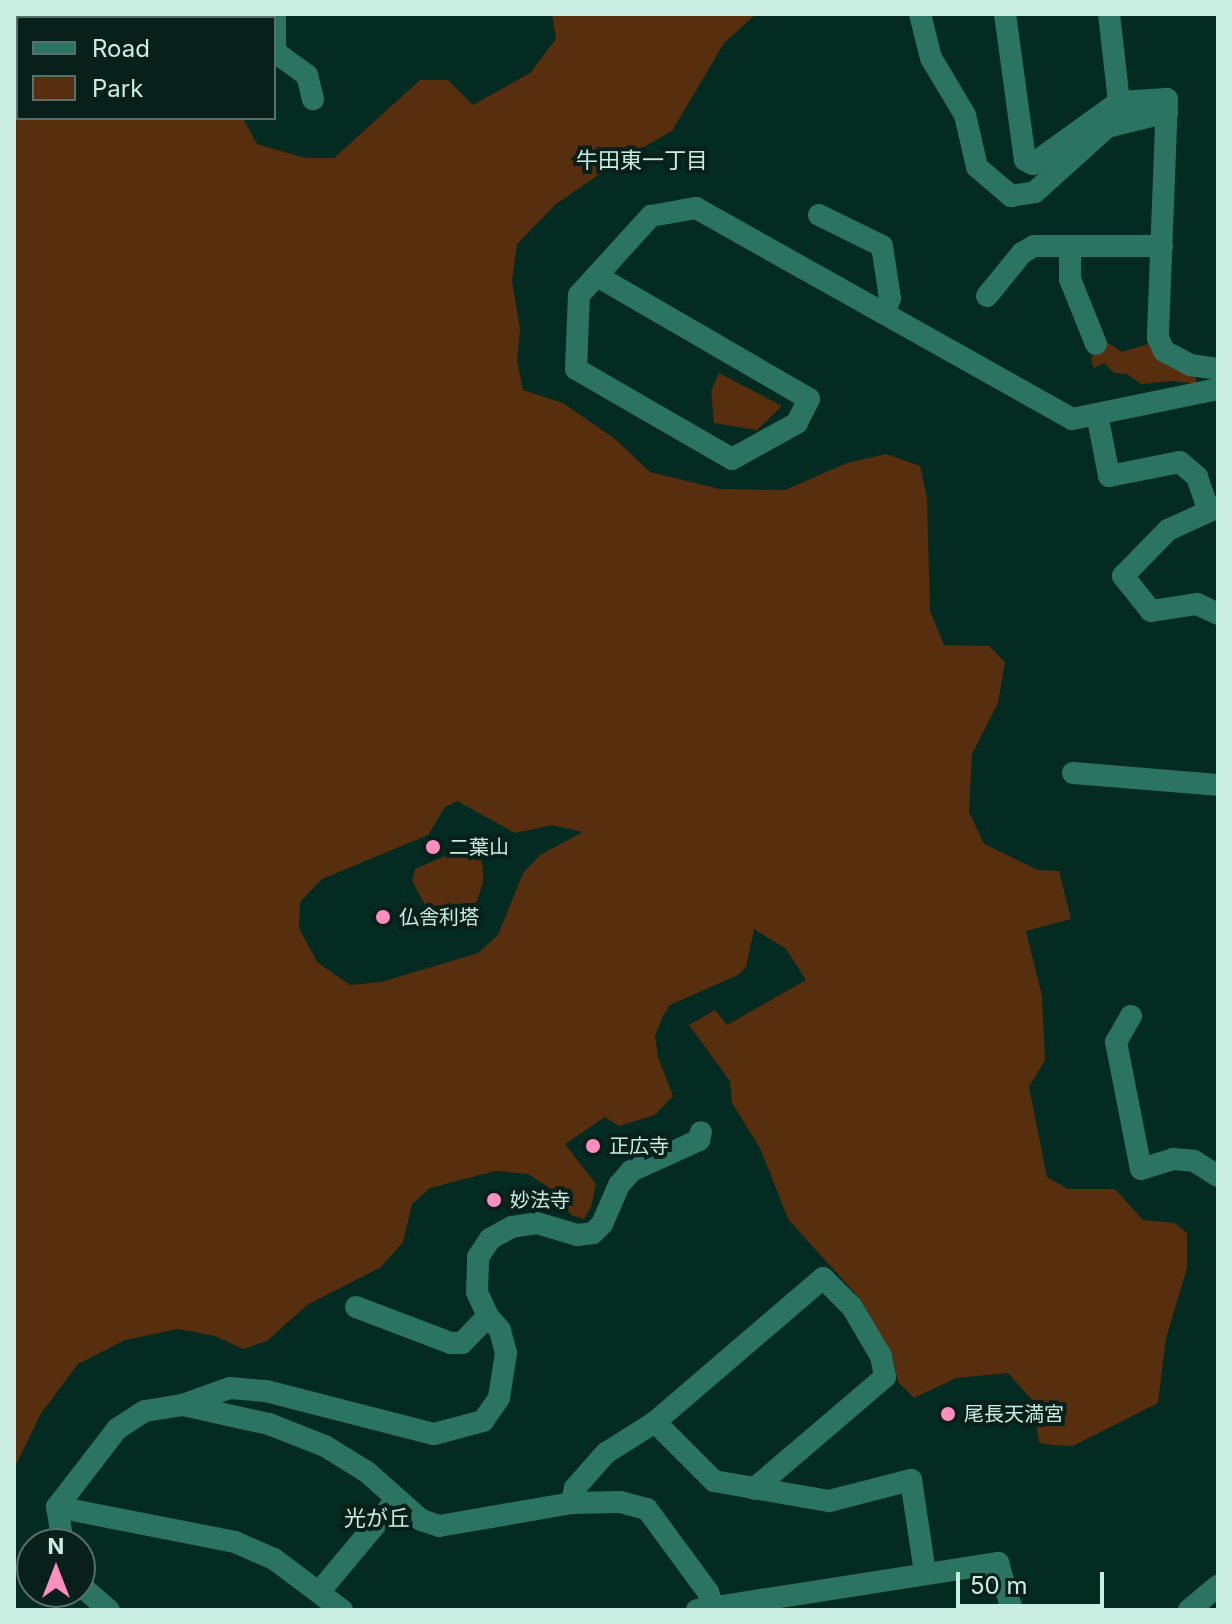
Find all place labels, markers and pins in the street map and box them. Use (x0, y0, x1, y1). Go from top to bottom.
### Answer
place label: 二葉山 (449, 835, 509, 859)
marker: 二葉山 (424, 838, 442, 856)
place label: 仏舎利塔 (399, 905, 479, 929)
marker: 仏舎利塔 (374, 908, 392, 926)
place label: 正広寺 (609, 1134, 669, 1158)
marker: 正広寺 (584, 1137, 602, 1155)
place label: 妙法寺 (510, 1188, 570, 1212)
marker: 妙法寺 (485, 1191, 503, 1209)
place label: 尾長天満宮 (964, 1402, 1064, 1426)
marker: 尾長天満宮 (939, 1405, 957, 1423)

